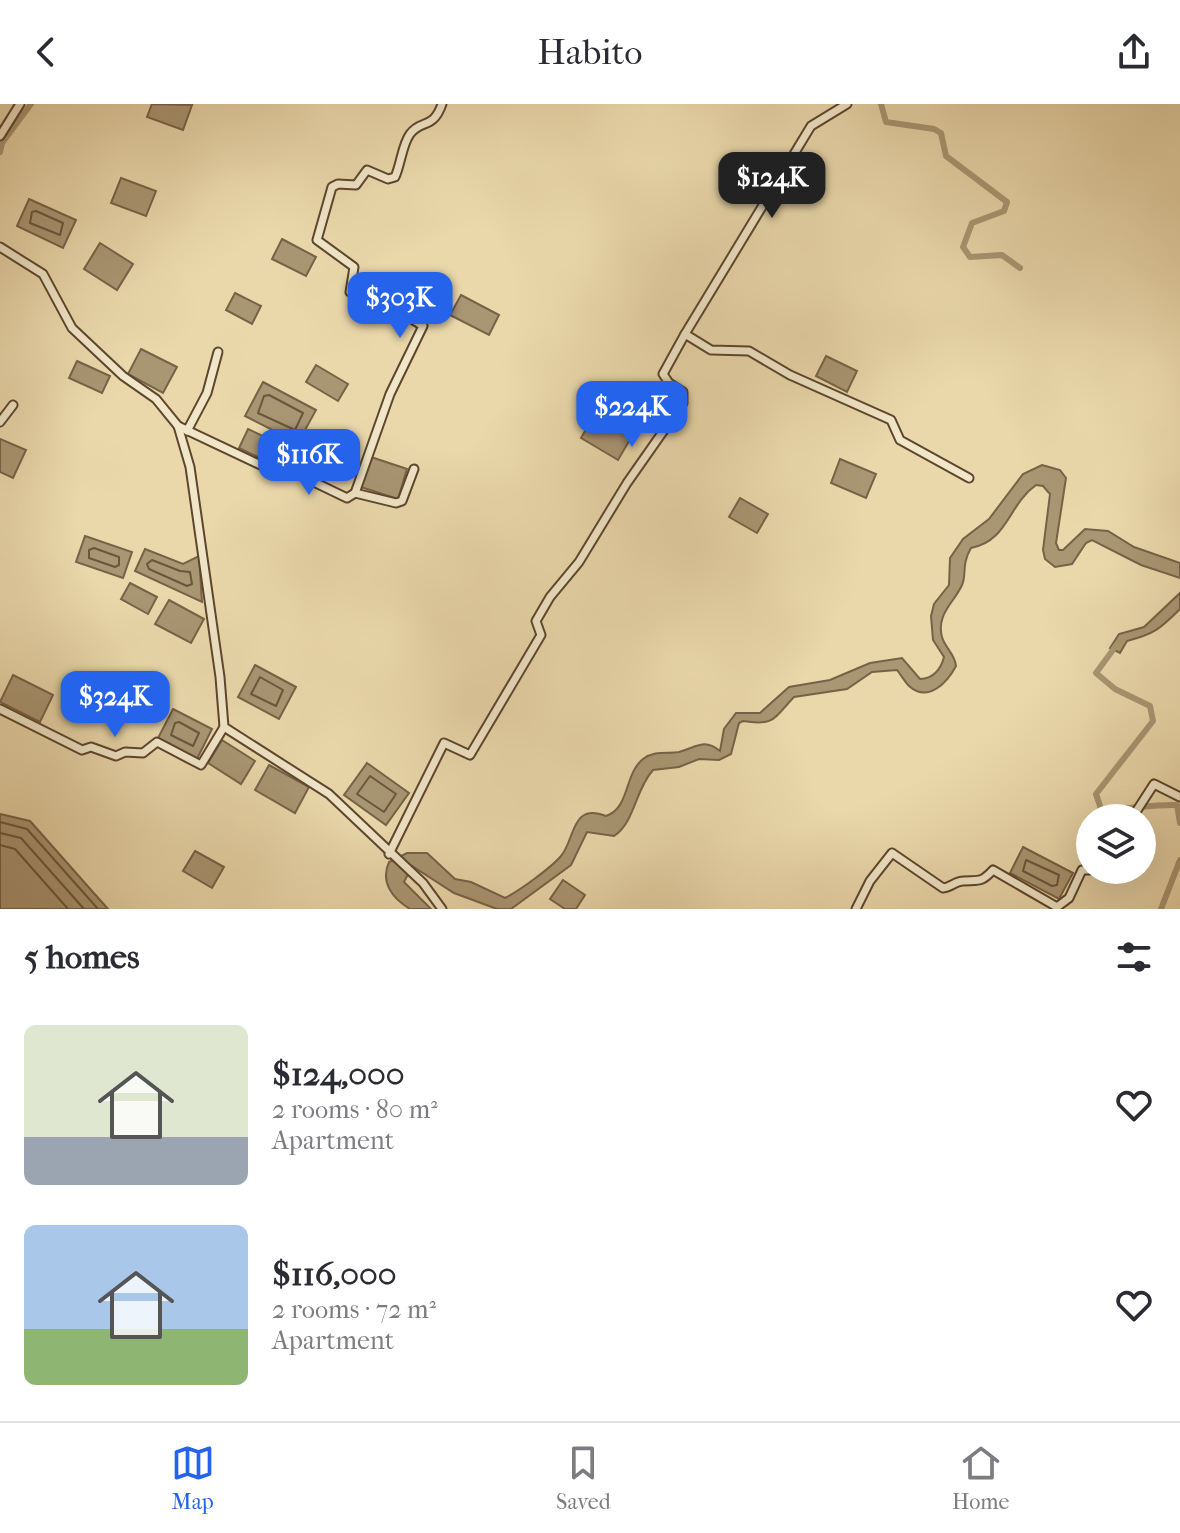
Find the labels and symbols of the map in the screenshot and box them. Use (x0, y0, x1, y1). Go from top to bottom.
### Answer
pin: $124K (716, 152, 828, 220)
pin: $303K (344, 272, 456, 340)
pin: $224K (576, 381, 688, 449)
pin: $116K (253, 429, 365, 497)
pin: $324K (59, 671, 171, 739)

